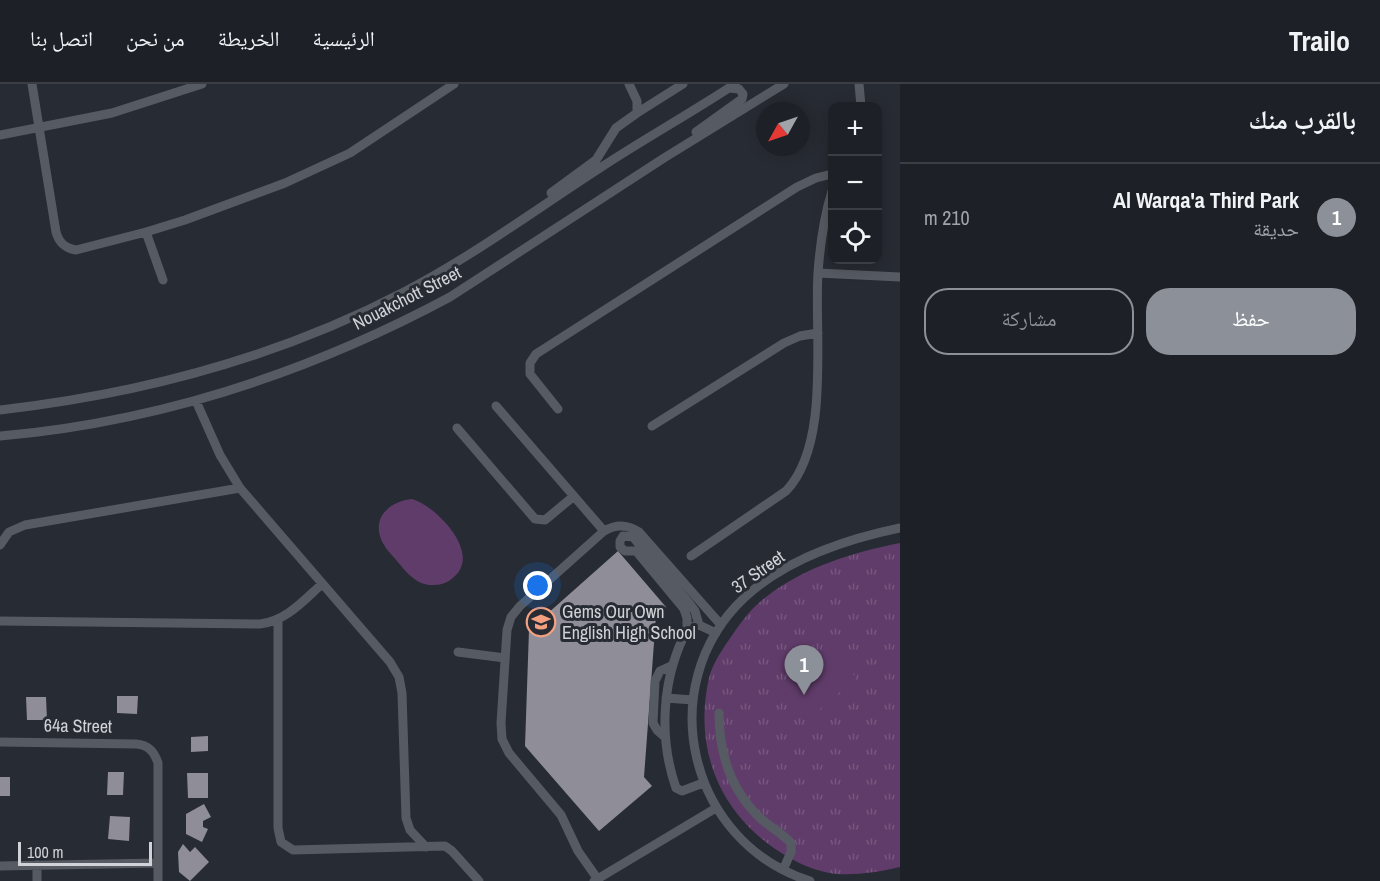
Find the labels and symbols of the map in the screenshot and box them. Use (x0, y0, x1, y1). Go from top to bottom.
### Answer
north arrow (756, 102, 810, 156)
street label: Nouakchott Street (348, 260, 465, 336)
street label: 37 Street (726, 544, 789, 599)
your location (523, 571, 552, 600)
place label: Gems Our Own English High School (562, 599, 696, 645)
school or university icon: Gems Our Own English High School (525, 606, 557, 638)
pin: 1 (784, 646, 824, 695)
street label: 64a Street (44, 712, 112, 739)
scale bar (18, 839, 152, 866)

